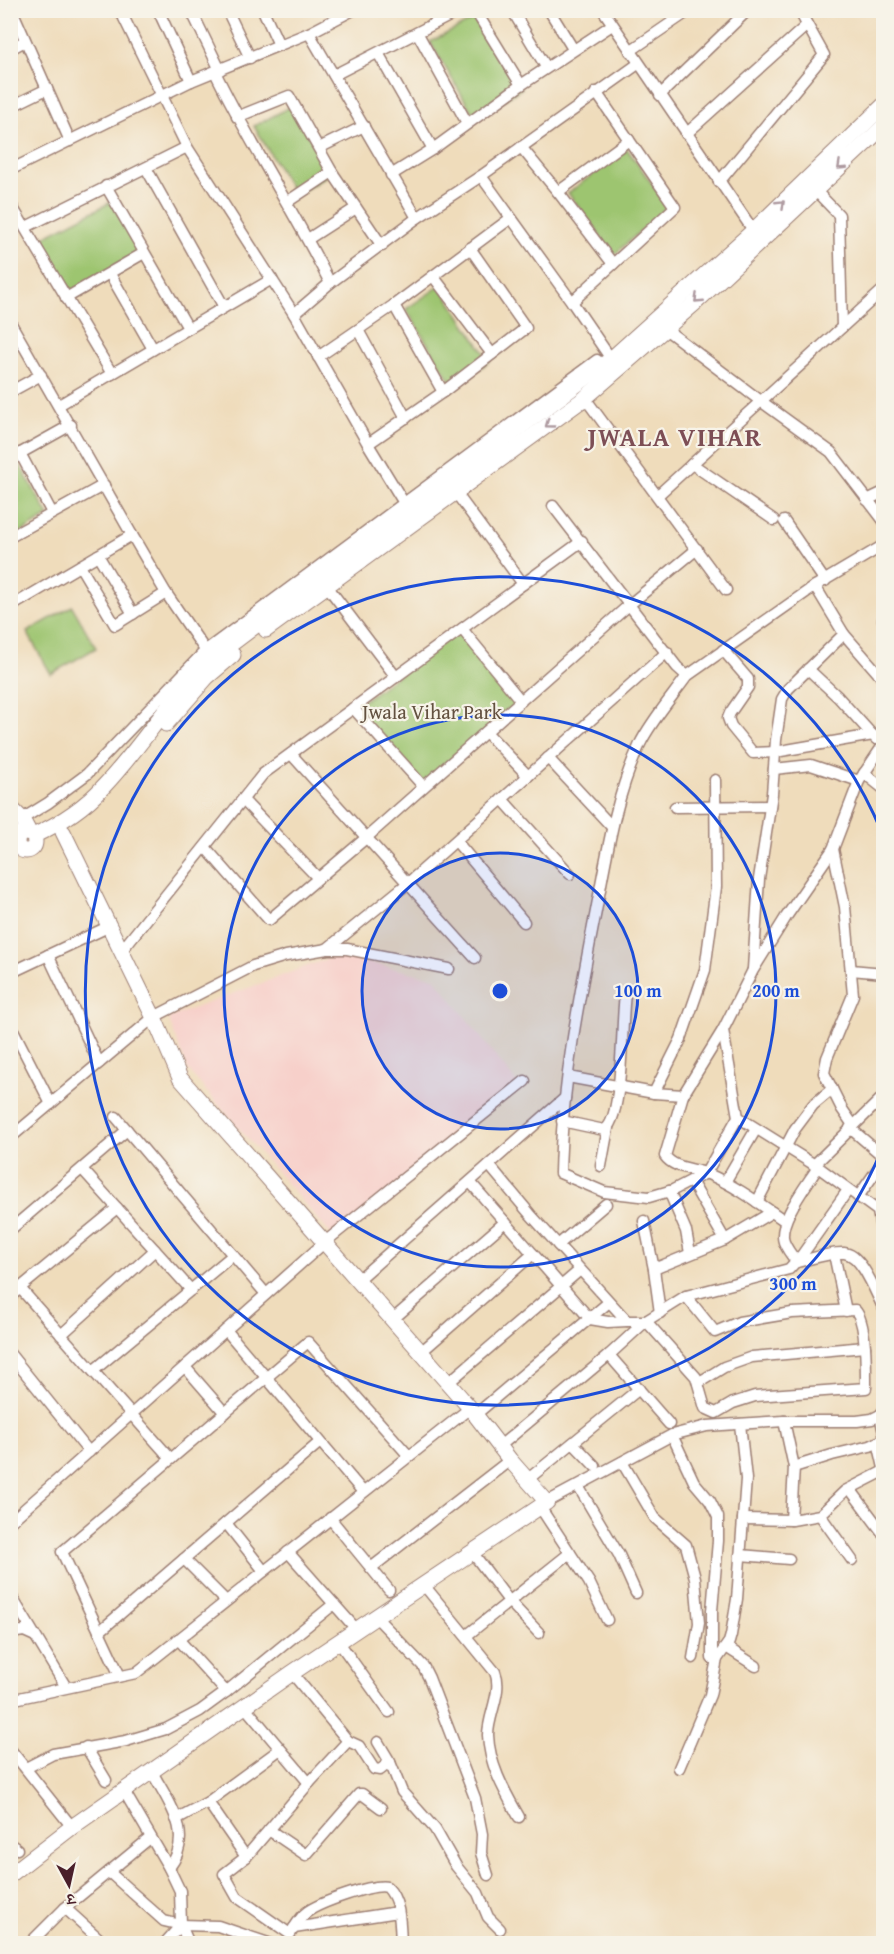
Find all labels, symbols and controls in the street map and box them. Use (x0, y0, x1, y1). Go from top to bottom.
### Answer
one-way arrow (837, 158, 848, 169)
one-way arrow (773, 201, 784, 212)
one-way arrow (695, 292, 705, 303)
one-way arrow (545, 417, 556, 428)
district label: JWALA VIHAR (584, 417, 762, 456)
park label: Jwala Vihar Park (359, 697, 503, 726)
text: 100 m (614, 977, 662, 1004)
text: 200 m (752, 977, 800, 1004)
centre of rings (490, 981, 510, 1001)
text: 300 m (769, 1270, 817, 1297)
north arrow (39, 1855, 99, 1915)
text: उ (64, 1887, 78, 1913)

